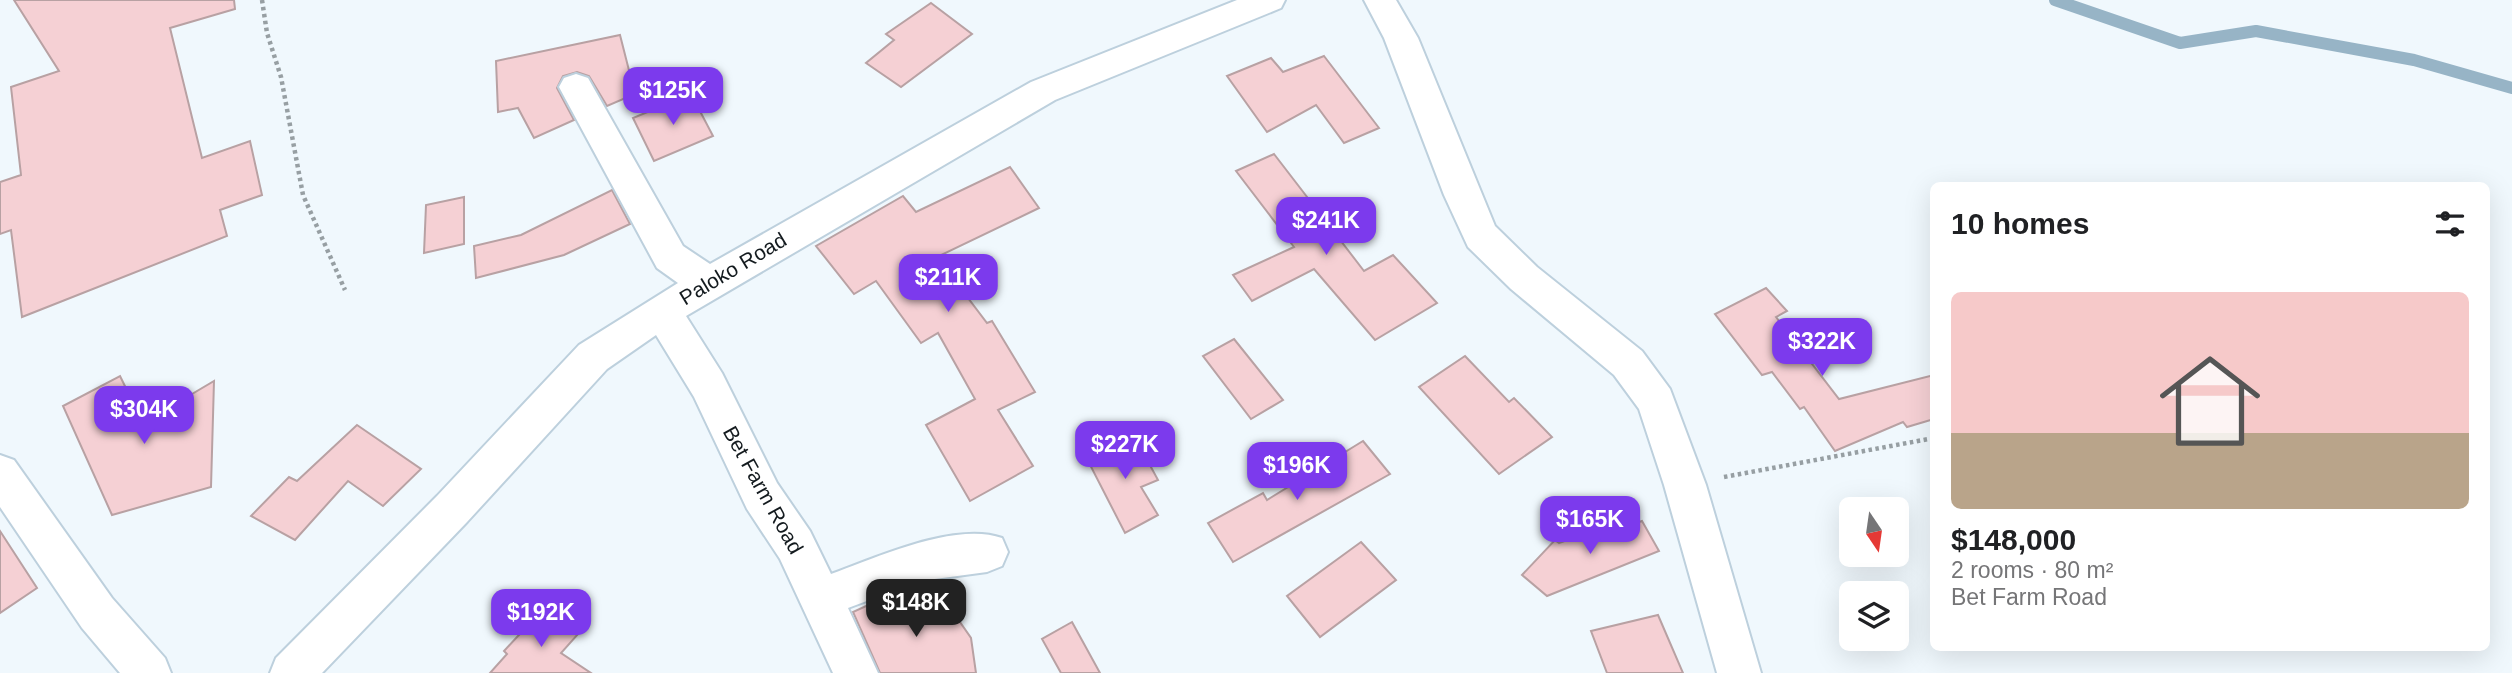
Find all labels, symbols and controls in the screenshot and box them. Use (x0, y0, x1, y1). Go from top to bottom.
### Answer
pin: $125K (624, 68, 722, 127)
text: $125K (639, 77, 707, 103)
pin: $241K (1277, 198, 1375, 257)
icon: filters (2431, 205, 2469, 243)
text: $241K (1292, 207, 1360, 233)
text: 10 homes (1951, 207, 2089, 240)
street label: Paloko Road (675, 228, 790, 309)
pin: $211K (899, 254, 997, 314)
text: $211K (915, 264, 981, 290)
pin: $322K (1773, 318, 1871, 378)
text: $322K (1788, 328, 1856, 354)
icon: home (2147, 338, 2273, 464)
pin: $304K (95, 386, 193, 446)
text: $304K (110, 396, 178, 422)
pin: $227K (1076, 421, 1174, 481)
street label: Bet Farm Road (719, 422, 808, 558)
text: $227K (1091, 431, 1159, 457)
pin: $196K (1248, 442, 1346, 502)
text: $196K (1263, 452, 1331, 478)
pin: $165K (1541, 496, 1639, 556)
north arrow (1839, 497, 1909, 567)
map controls (1839, 497, 1909, 651)
text: $165K (1556, 506, 1624, 532)
text: $148,000 (1951, 523, 2076, 556)
text: 2 rooms · 80 m² (1951, 557, 2113, 583)
pin: $148K (867, 580, 965, 639)
button: layers (1839, 581, 1909, 651)
text: Bet Farm Road (1951, 584, 2107, 610)
text: $148K (882, 589, 950, 615)
pin: $192K (492, 590, 590, 649)
text: $192K (507, 599, 575, 625)

